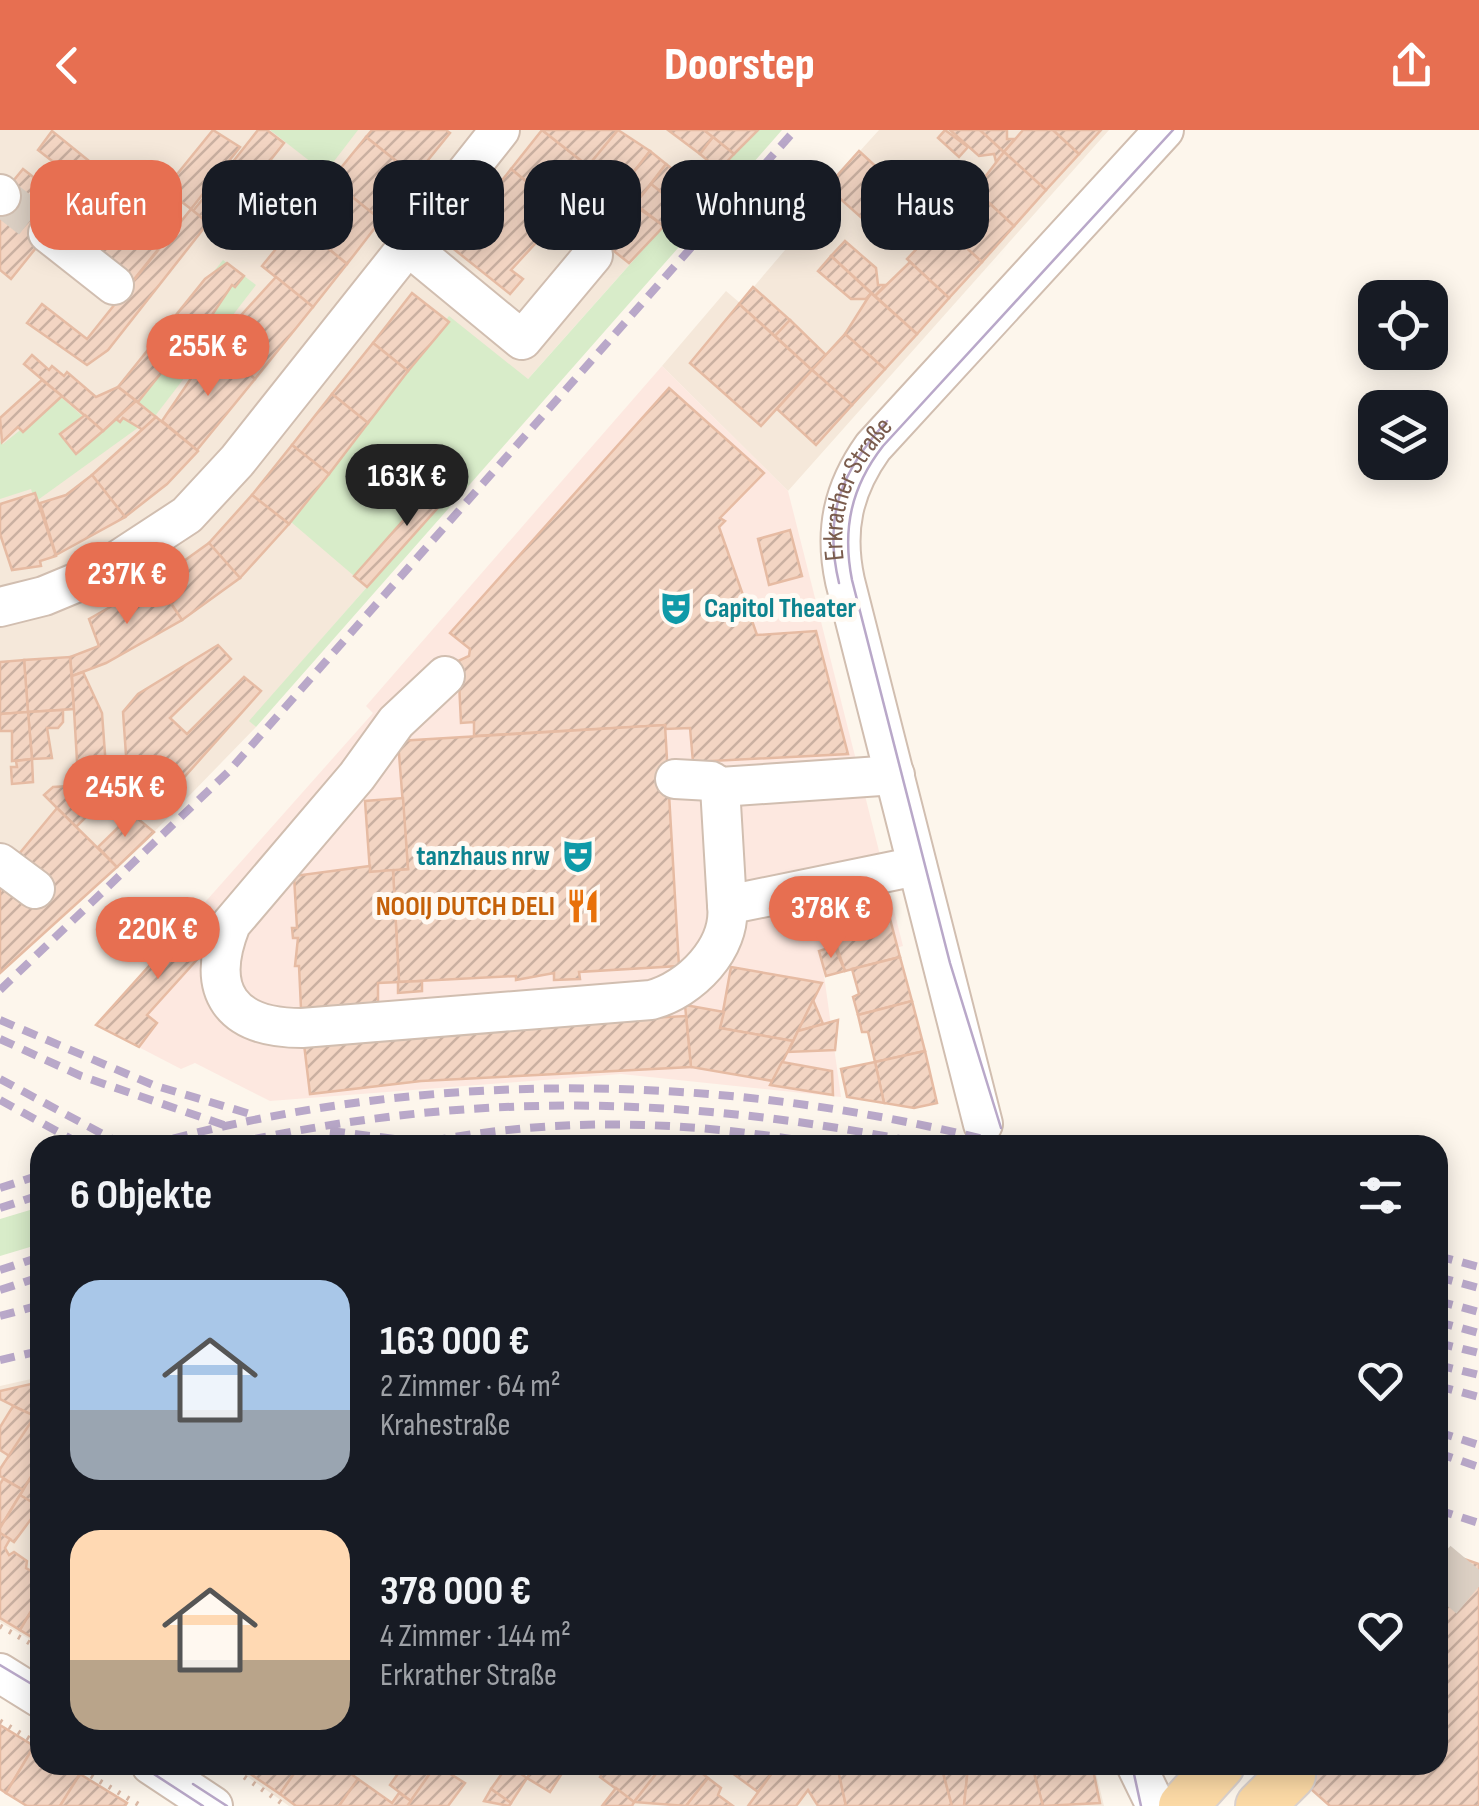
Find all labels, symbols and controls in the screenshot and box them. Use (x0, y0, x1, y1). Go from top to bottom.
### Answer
icon: back (40, 38, 95, 93)
text: Doorstep (664, 38, 815, 93)
icon: share (1384, 38, 1439, 93)
chip: Kaufen (30, 160, 182, 250)
chip: Mieten (202, 160, 353, 250)
chip: Filter (373, 160, 504, 250)
chip: Neu (524, 160, 641, 250)
chip: Wohnung (661, 160, 841, 250)
chip: Haus (861, 160, 989, 250)
map controls (1358, 280, 1448, 480)
button: locate (1358, 280, 1448, 370)
pin: 255K € (127, 314, 289, 399)
text: 255K € (168, 327, 248, 366)
button: layers (1358, 390, 1448, 480)
street label: Erkrather Straße (817, 410, 899, 562)
pin: 163K € (326, 444, 488, 529)
text: 163K € (367, 457, 447, 496)
pin: 237K € (46, 542, 208, 627)
text: 237K € (87, 555, 167, 594)
theatre icon: Capitol Theater (657, 589, 695, 627)
place label: Capitol Theater (704, 592, 857, 625)
pin: 245K € (44, 755, 206, 840)
text: 245K € (85, 768, 165, 807)
theatre icon: tanzhaus nrw (559, 837, 597, 875)
place label: tanzhaus nrw (416, 840, 550, 873)
pin: 378K € (750, 876, 912, 961)
restaurant icon: NOOIJ DUTCH DELI (564, 887, 602, 925)
text: 378K € (791, 889, 871, 928)
place label: NOOIJ DUTCH DELI (376, 890, 555, 923)
pin: 220K € (77, 897, 239, 982)
text: 220K € (118, 910, 198, 949)
icon: filters (1353, 1168, 1408, 1223)
text: 6 Objekte (70, 1170, 212, 1221)
text: 163 000 € (380, 1316, 530, 1367)
icon: home (150, 1320, 270, 1440)
icon: heart (1353, 1353, 1408, 1408)
text: 2 Zimmer · 64 m² (380, 1367, 561, 1406)
text: Krahestraße (380, 1406, 510, 1445)
text: 378 000 € (380, 1566, 531, 1617)
icon: home (150, 1570, 270, 1690)
icon: heart (1353, 1603, 1408, 1658)
text: 4 Zimmer · 144 m² (380, 1617, 571, 1656)
text: Erkrather Straße (380, 1656, 557, 1695)

